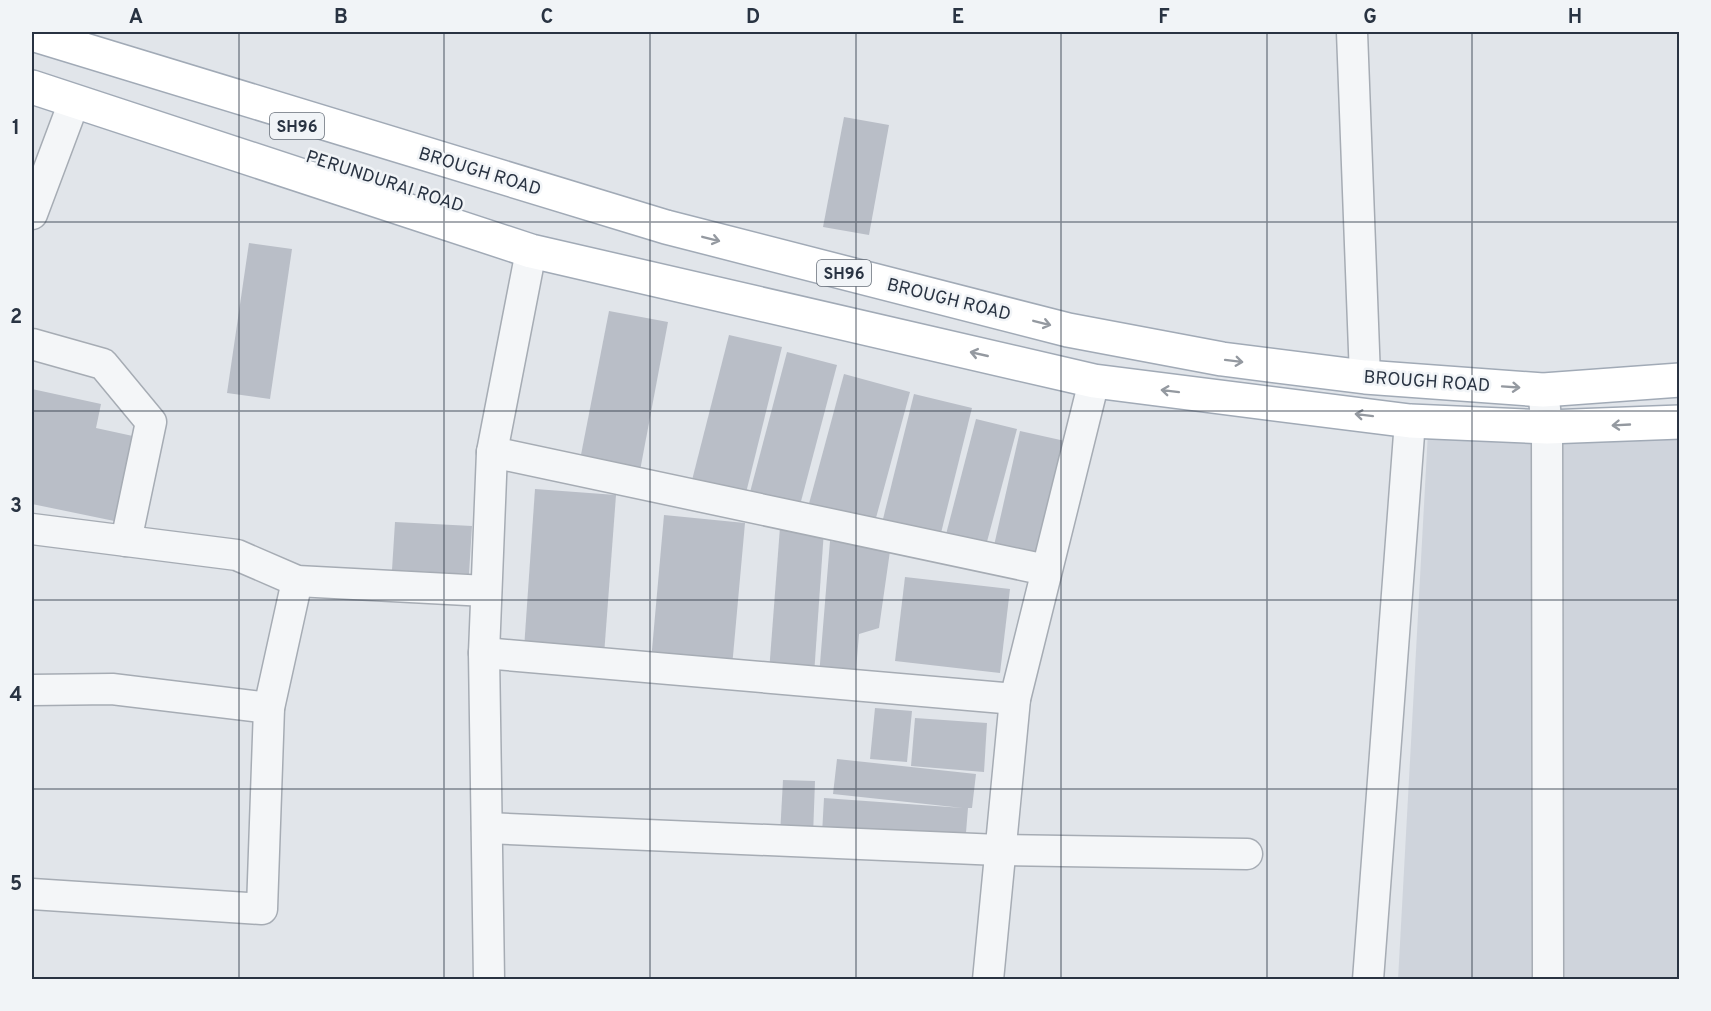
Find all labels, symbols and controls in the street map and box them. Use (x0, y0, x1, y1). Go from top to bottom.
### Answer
text: A (129, 5, 143, 31)
text: B (334, 5, 348, 31)
text: C (541, 5, 553, 31)
text: D (746, 5, 760, 31)
text: E (952, 5, 964, 31)
text: F (1158, 5, 1170, 31)
text: G (1363, 5, 1377, 31)
text: H (1568, 5, 1582, 31)
road number: SH96 (270, 113, 324, 139)
text: 1 (12, 116, 20, 142)
street label: BROUGH ROAD (416, 143, 544, 202)
street label: PERUNDURAI ROAD (303, 146, 466, 219)
one-way arrow (701, 233, 720, 245)
road number: SH96 (817, 260, 871, 286)
street label: BROUGH ROAD (884, 274, 1013, 327)
text: 2 (10, 305, 22, 331)
one-way arrow (1032, 318, 1051, 329)
one-way arrow (970, 348, 989, 360)
one-way arrow (1223, 355, 1243, 366)
street label: BROUGH ROAD (1363, 367, 1491, 398)
one-way arrow (1501, 382, 1521, 393)
one-way arrow (1161, 385, 1181, 396)
one-way arrow (1354, 410, 1374, 421)
one-way arrow (1612, 419, 1632, 430)
text: 3 (10, 494, 22, 520)
text: 4 (10, 683, 22, 709)
text: 5 (10, 872, 22, 898)

